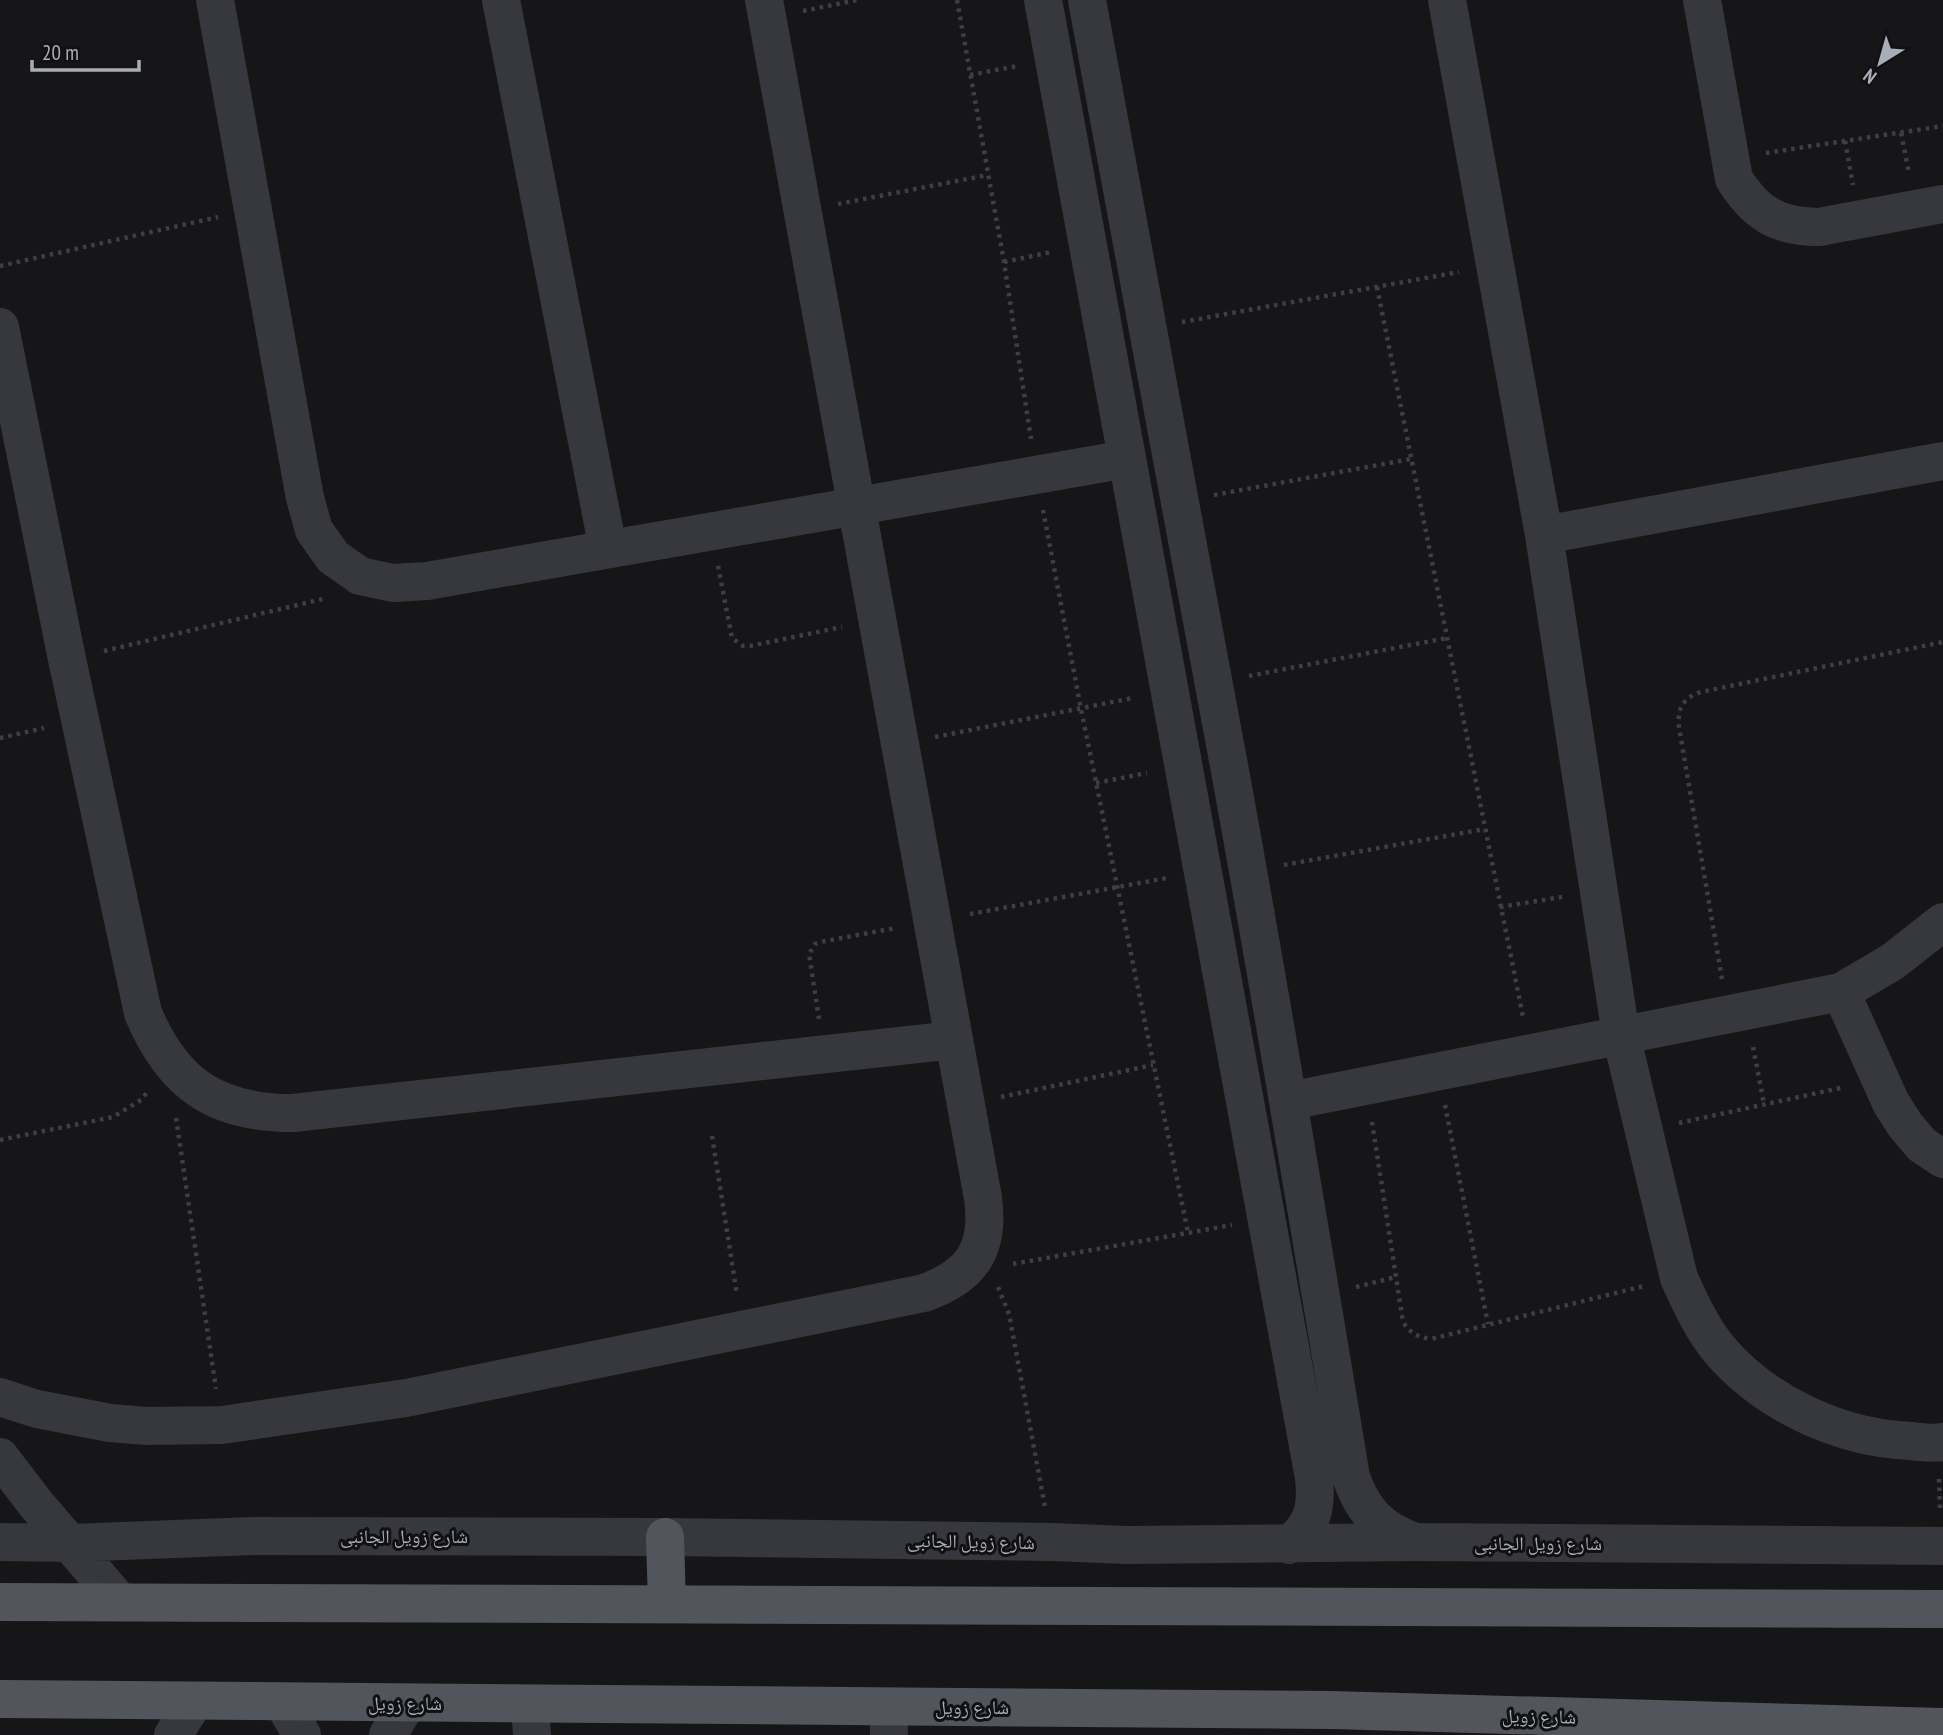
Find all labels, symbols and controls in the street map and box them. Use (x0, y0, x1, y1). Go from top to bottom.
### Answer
scale bar (32, 28, 138, 72)
north arrow (1845, 28, 1915, 98)
text: 20 m (42, 39, 79, 66)
text: N (1858, 64, 1881, 89)
street label: شارع زويل الجانبى (340, 1524, 468, 1548)
street label: شارع زويل الجانبى (907, 1528, 1035, 1554)
street label: شارع زويل الجانبى (1474, 1531, 1602, 1555)
street label: شارع زويل (368, 1691, 442, 1715)
street label: شارع زويل (935, 1695, 1009, 1719)
street label: شارع زويل (1502, 1703, 1576, 1729)

